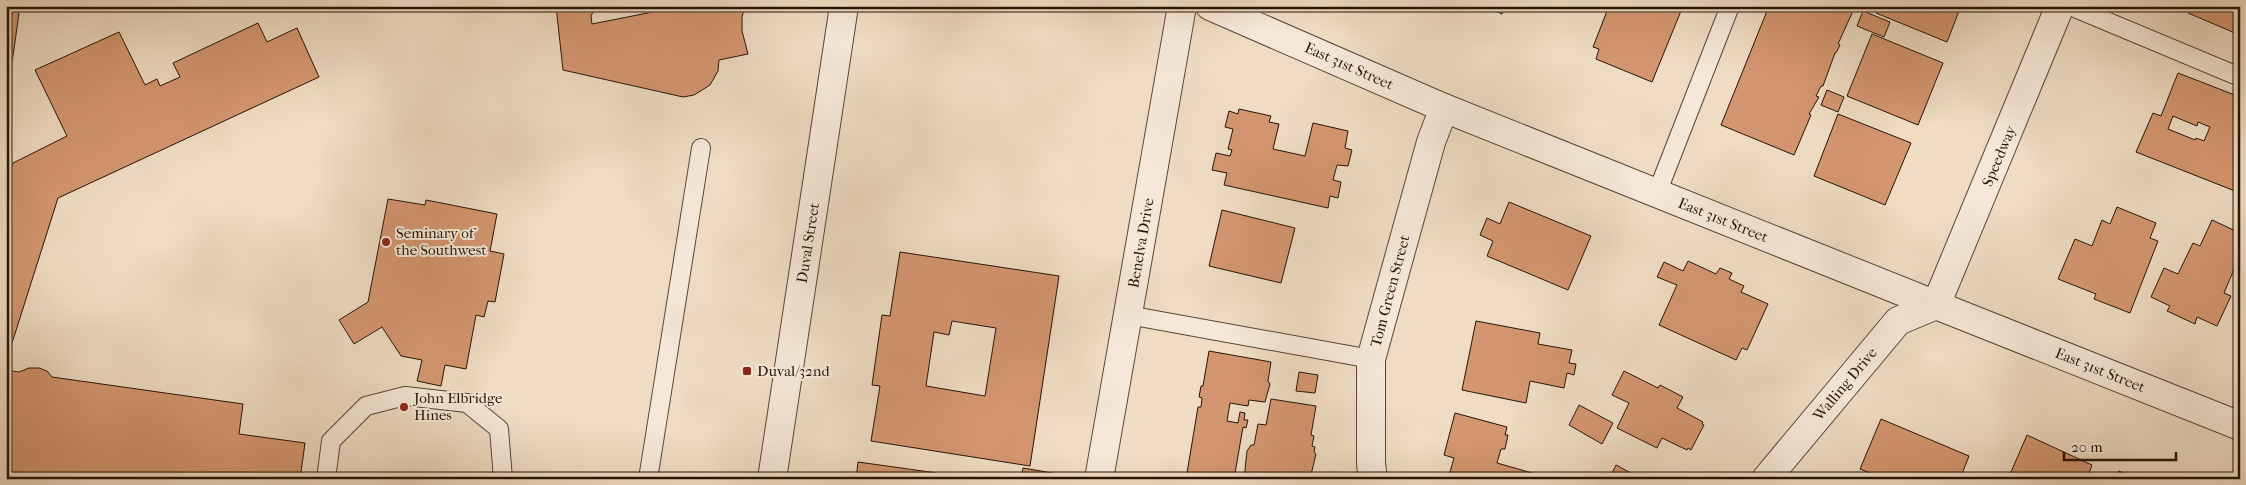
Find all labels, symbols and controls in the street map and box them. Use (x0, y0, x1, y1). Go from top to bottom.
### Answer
street label: East 31st Street (1302, 38, 1397, 94)
street label: Speedway (1978, 122, 2020, 189)
street label: East 31st Street (1675, 194, 1771, 246)
street label: Benelva Drive (1124, 196, 1158, 290)
street label: Duval Street (793, 201, 823, 284)
place label: Seminary of the Southwest (396, 224, 487, 259)
street label: Tom Green Street (1366, 232, 1414, 349)
marker: Seminary of the Southwest (380, 236, 392, 248)
street label: Walling Drive (1809, 343, 1881, 425)
street label: East 31st Street (2052, 344, 2148, 396)
place label: Duval/32nd (757, 362, 830, 380)
marker: Duval/32nd (741, 365, 753, 377)
place label: John Elbridge Hines (413, 389, 503, 424)
marker: John Elbridge Hines (398, 401, 410, 413)
scale bar (2064, 430, 2176, 462)
text: 20 m (2071, 438, 2103, 456)

